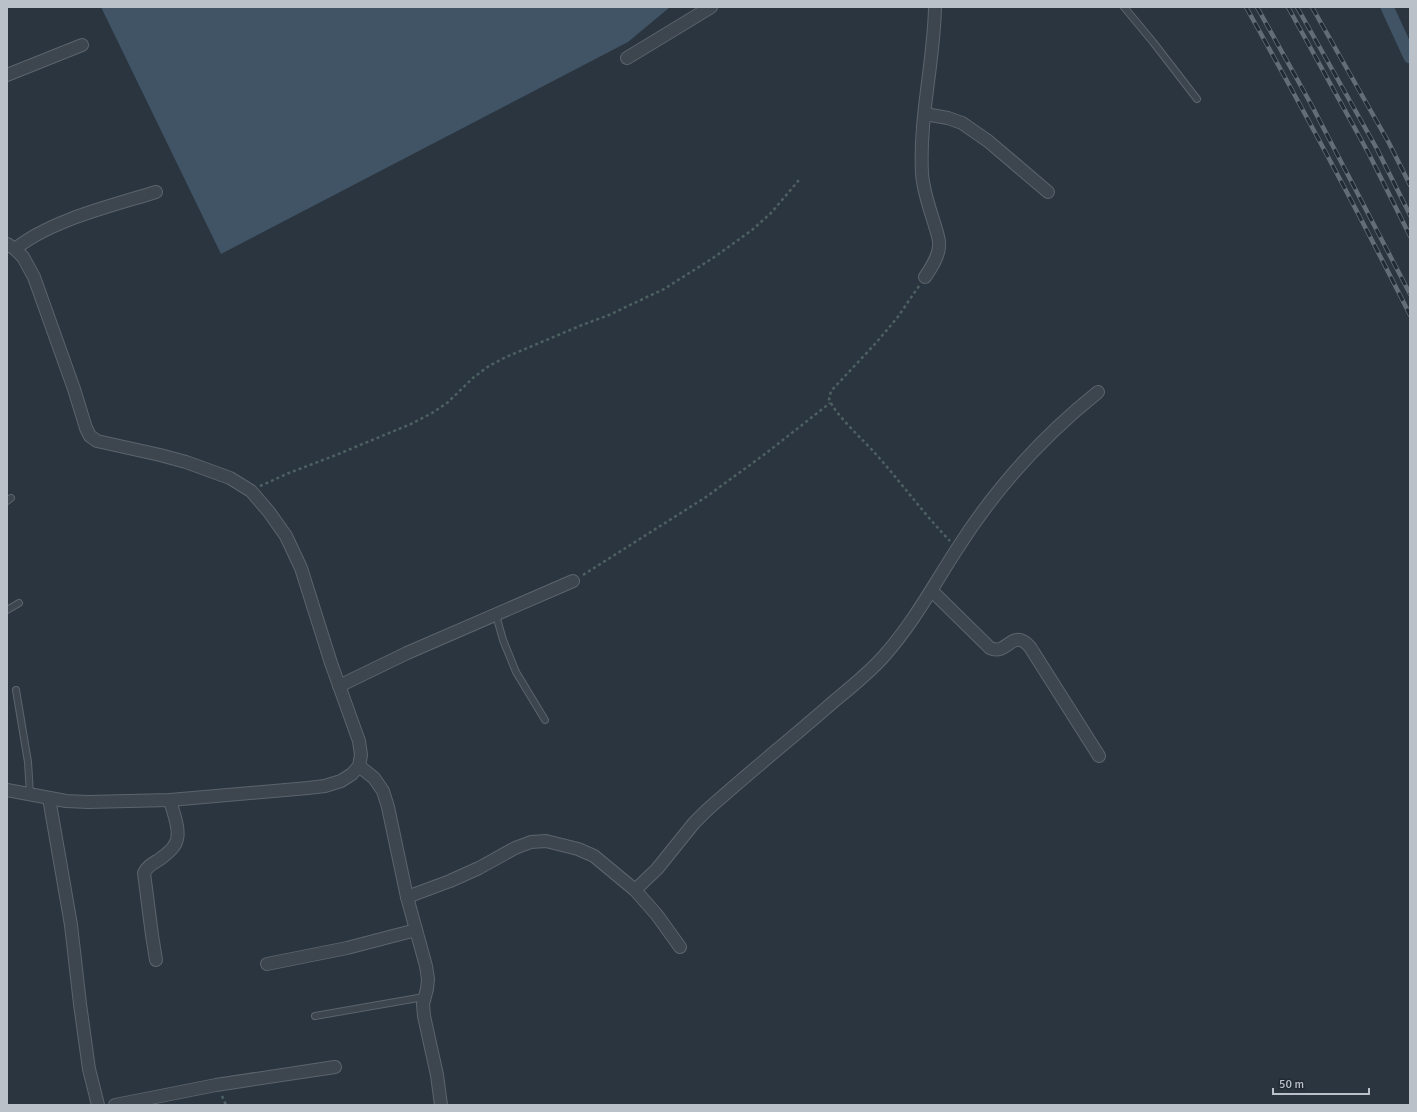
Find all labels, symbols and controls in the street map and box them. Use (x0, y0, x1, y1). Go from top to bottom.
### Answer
scale bar (1273, 1070, 1369, 1096)
text: 50 m (1279, 1077, 1304, 1092)

